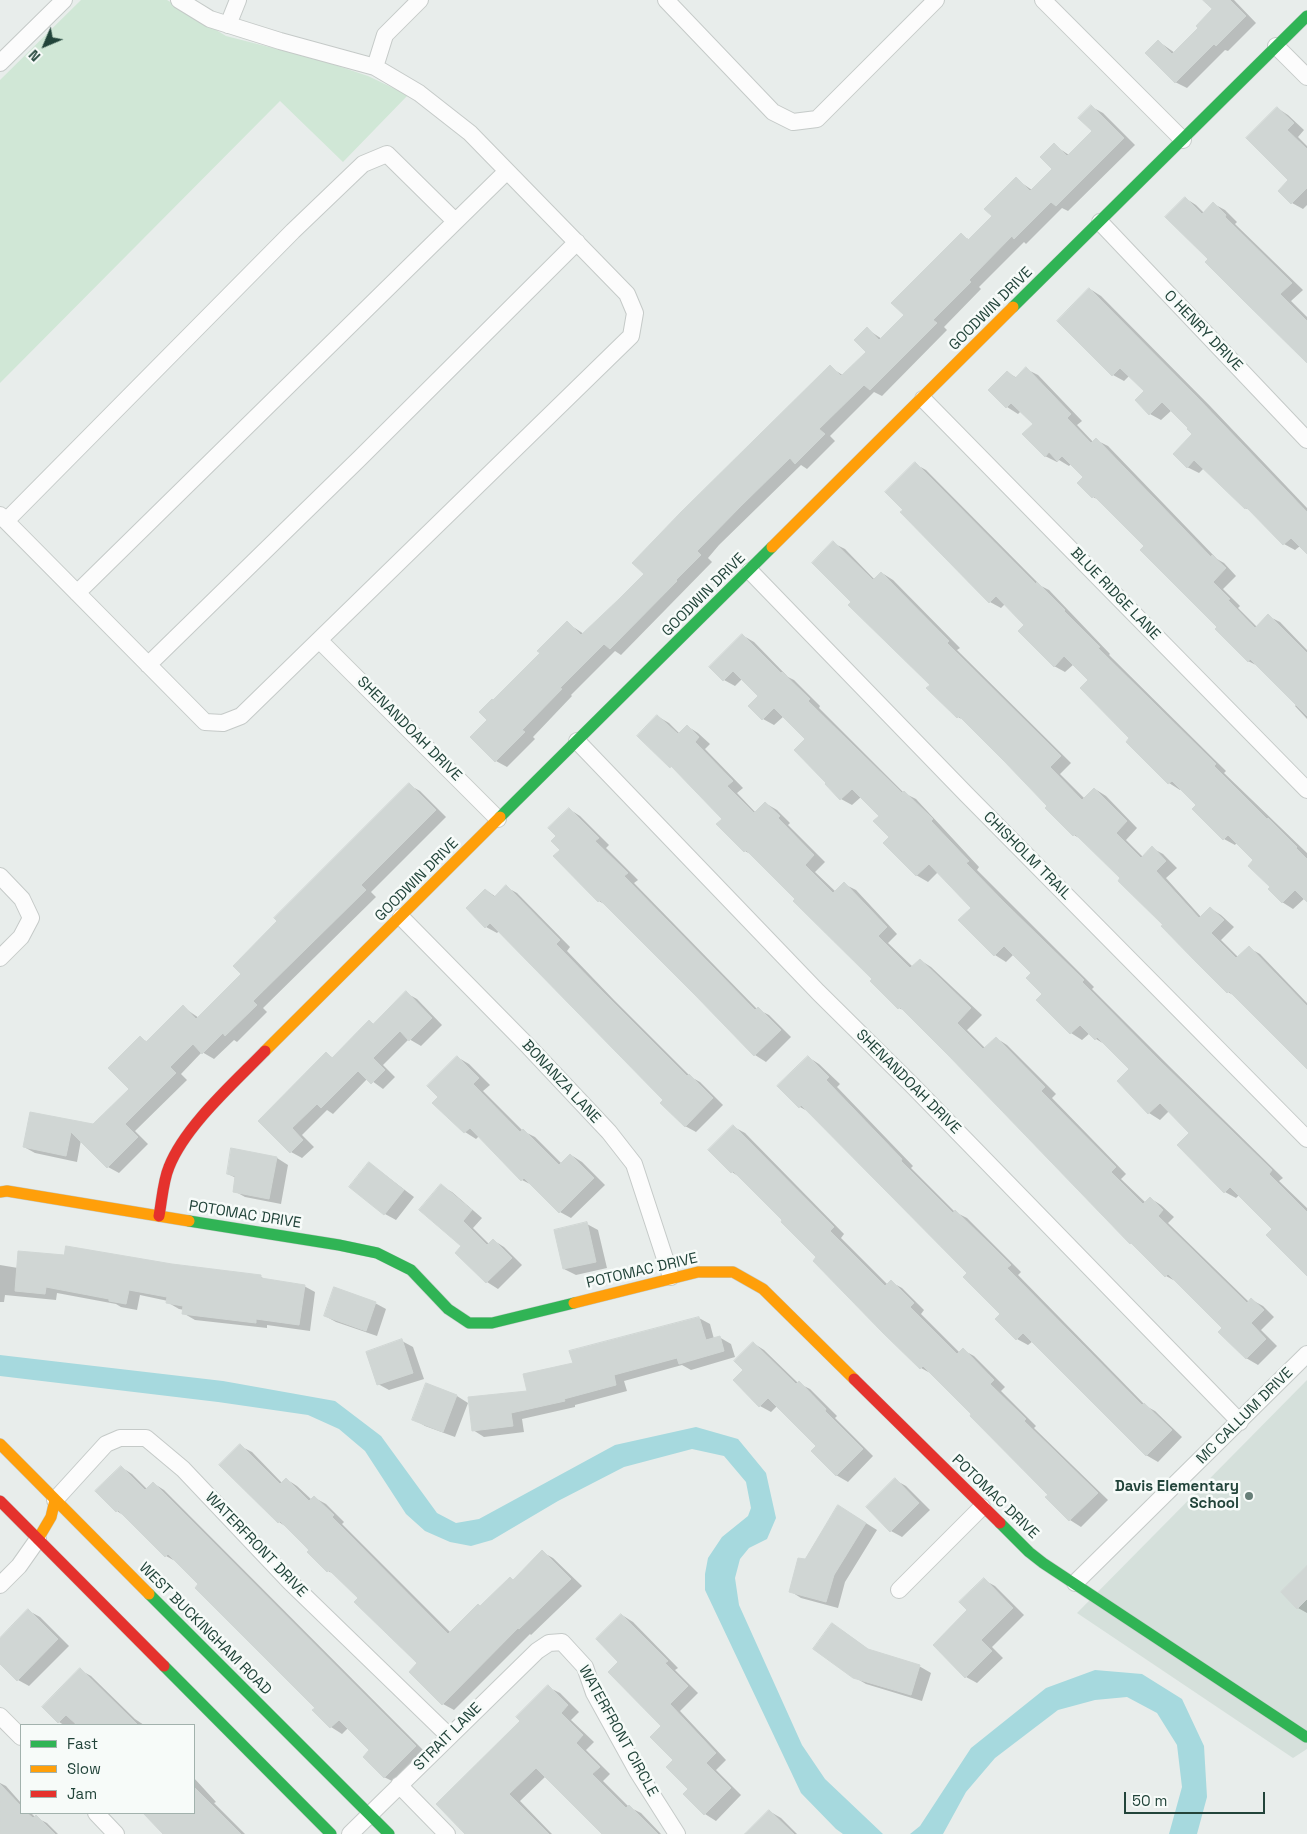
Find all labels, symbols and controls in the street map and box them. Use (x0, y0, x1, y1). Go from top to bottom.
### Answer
north arrow (20, 20, 70, 70)
text: N (25, 46, 44, 65)
street label: GOODWIN DRIVE (945, 263, 1037, 355)
street label: O HENRY DRIVE (1160, 287, 1246, 375)
street label: BLUE RIDGE LANE (1066, 544, 1164, 644)
street label: GOODWIN DRIVE (658, 549, 750, 641)
street label: SHENANDOAH DRIVE (353, 673, 465, 785)
street label: CHISHOLM TRAIL (979, 808, 1075, 904)
street label: GOODWIN DRIVE (371, 834, 463, 926)
street label: SHENANDOAH DRIVE (852, 1026, 964, 1138)
street label: BONANZA LANE (518, 1037, 604, 1127)
street label: POTOMAC DRIVE (188, 1197, 302, 1233)
street label: POTOMAC DRIVE (585, 1249, 699, 1293)
street label: MC CALLUM DRIVE (1193, 1364, 1297, 1468)
street label: POTOMAC DRIVE (948, 1451, 1042, 1543)
place label: Davis Elementary School (1115, 1478, 1239, 1513)
street label: WATERFRONT DRIVE (201, 1489, 311, 1601)
marker: Davis Elementary School (1243, 1490, 1255, 1502)
street label: WEST BUCKINGHAM ROAD (135, 1559, 275, 1699)
street label: WATERFRONT CIRCLE (574, 1662, 662, 1800)
street label: STRAIT LANE (410, 1699, 486, 1775)
legend (20, 1724, 195, 1814)
text: Fast (67, 1734, 98, 1753)
text: Slow (67, 1759, 101, 1778)
scale bar (1127, 1782, 1268, 1814)
text: Jam (67, 1784, 97, 1803)
text: 50 m (1132, 1791, 1167, 1810)

